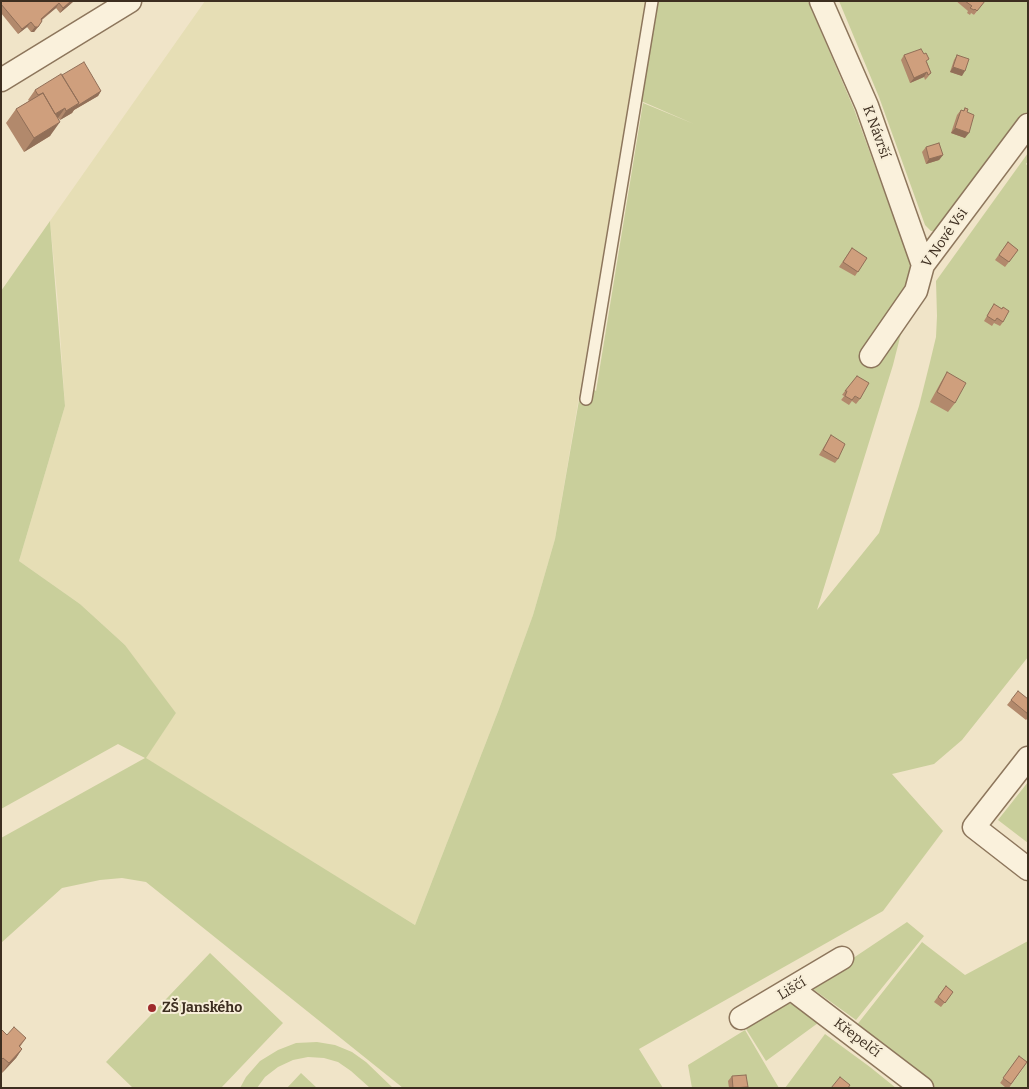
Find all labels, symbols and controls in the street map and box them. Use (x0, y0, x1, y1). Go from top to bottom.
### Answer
street label: K Návrší (859, 103, 893, 161)
street label: V Nové Vsi (919, 205, 971, 271)
street label: Liščí (775, 974, 809, 1004)
place label: ZŠ Janského (162, 1000, 242, 1016)
marker: ZŠ Janského (146, 1002, 158, 1014)
street label: Křepelčí (830, 1015, 884, 1061)

